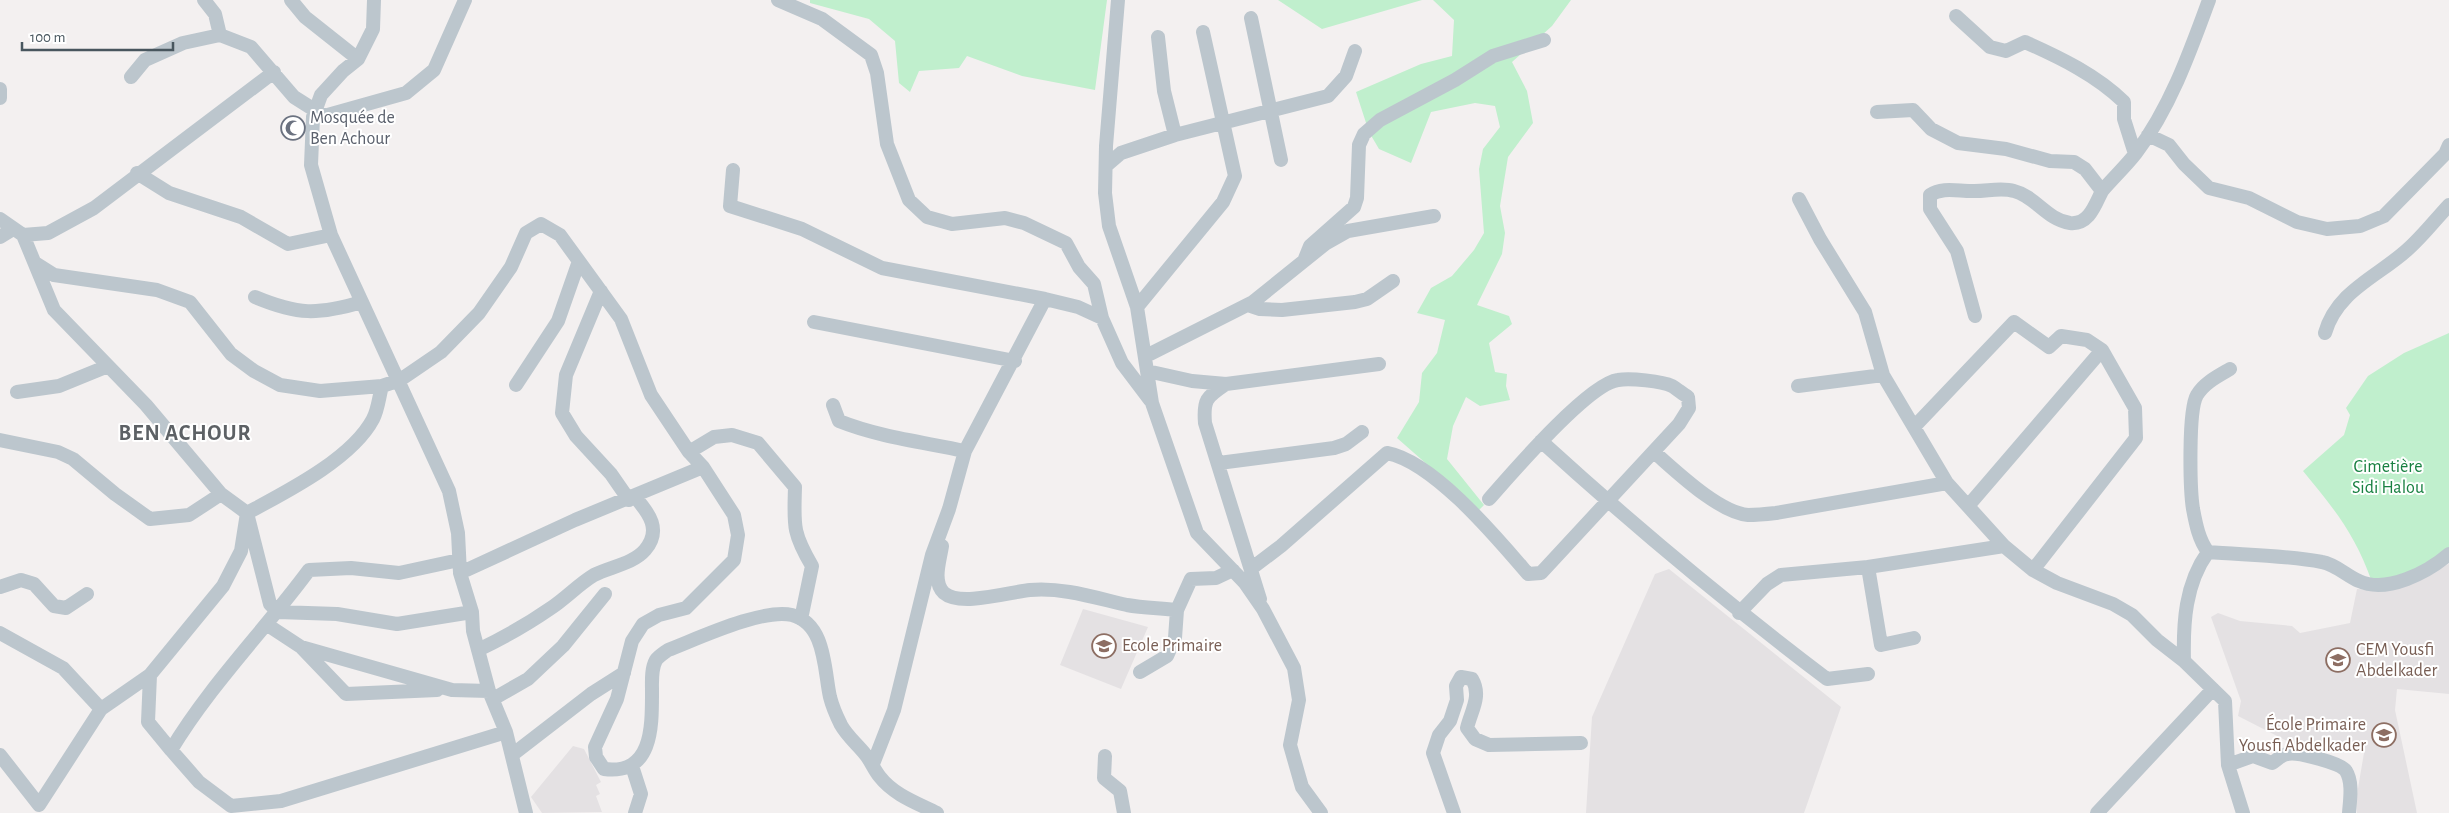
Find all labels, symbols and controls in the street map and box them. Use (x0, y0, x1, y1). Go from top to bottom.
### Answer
scale bar (22, 20, 174, 52)
text: 100 m (30, 30, 65, 45)
place label: Mosquée de Ben Achour (310, 109, 395, 148)
mosque icon: Mosquée de Ben Achour (280, 115, 306, 141)
district label: BEN ACHOUR (118, 422, 252, 444)
park label: Cimetière Sidi Halou (2352, 458, 2424, 497)
school or university icon: Ecole Primaire (1091, 633, 1117, 659)
place label: Ecole Primaire (1122, 637, 1222, 655)
place label: CEM Yousfi Abdelkader (2356, 641, 2437, 680)
school or university icon: CEM Yousfi Abdelkader (2325, 647, 2351, 673)
place label: École Primaire Yousfi Abdelkader (2239, 713, 2366, 755)
school or university icon: École Primaire Yousfi Abdelkader (2371, 722, 2397, 748)

